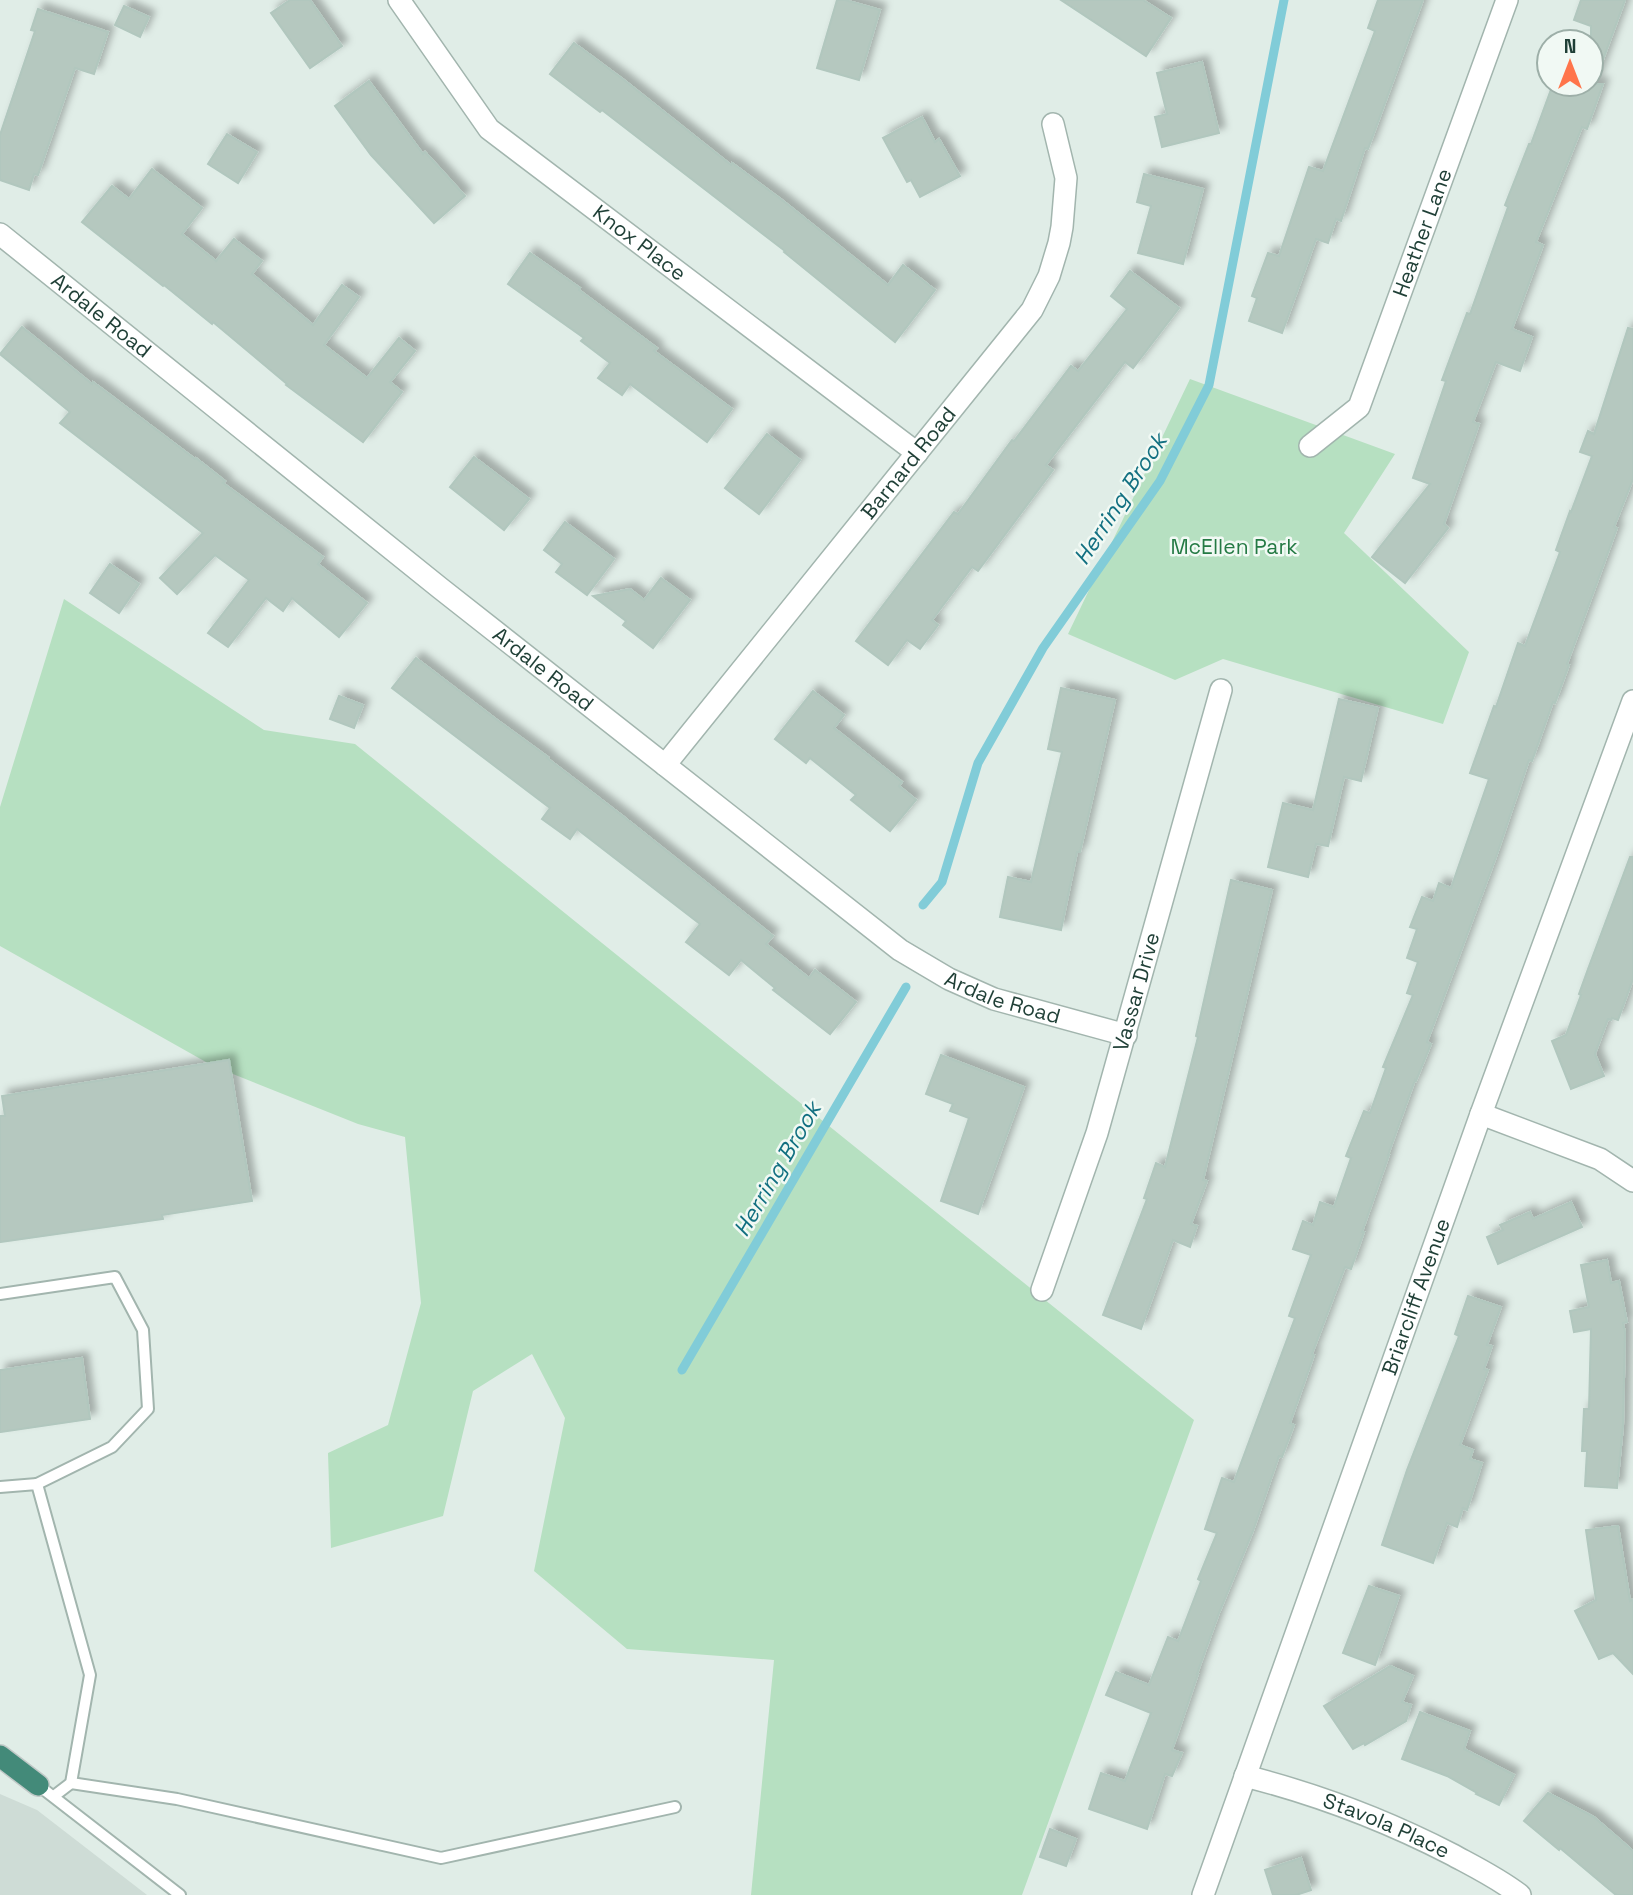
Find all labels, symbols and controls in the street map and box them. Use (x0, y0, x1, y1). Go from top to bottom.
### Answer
north arrow (1535, 28, 1605, 98)
text: N (1564, 34, 1576, 59)
street label: Heather Lane (1386, 165, 1458, 301)
street label: Knox Place (588, 198, 692, 287)
street label: Ardale Road (46, 267, 157, 364)
street label: Barnard Road (855, 401, 962, 524)
water label: Herring Brook (1066, 425, 1175, 570)
park label: McEllen Park (1170, 533, 1298, 560)
street label: Ardale Road (488, 621, 599, 717)
street label: Vassar Drive (1107, 929, 1165, 1054)
street label: Ardale Road (941, 965, 1063, 1029)
water label: Herring Brook (726, 1094, 829, 1242)
street label: Briarcliff Avenue (1375, 1214, 1456, 1379)
street label: Stavola Place (1320, 1786, 1454, 1864)

